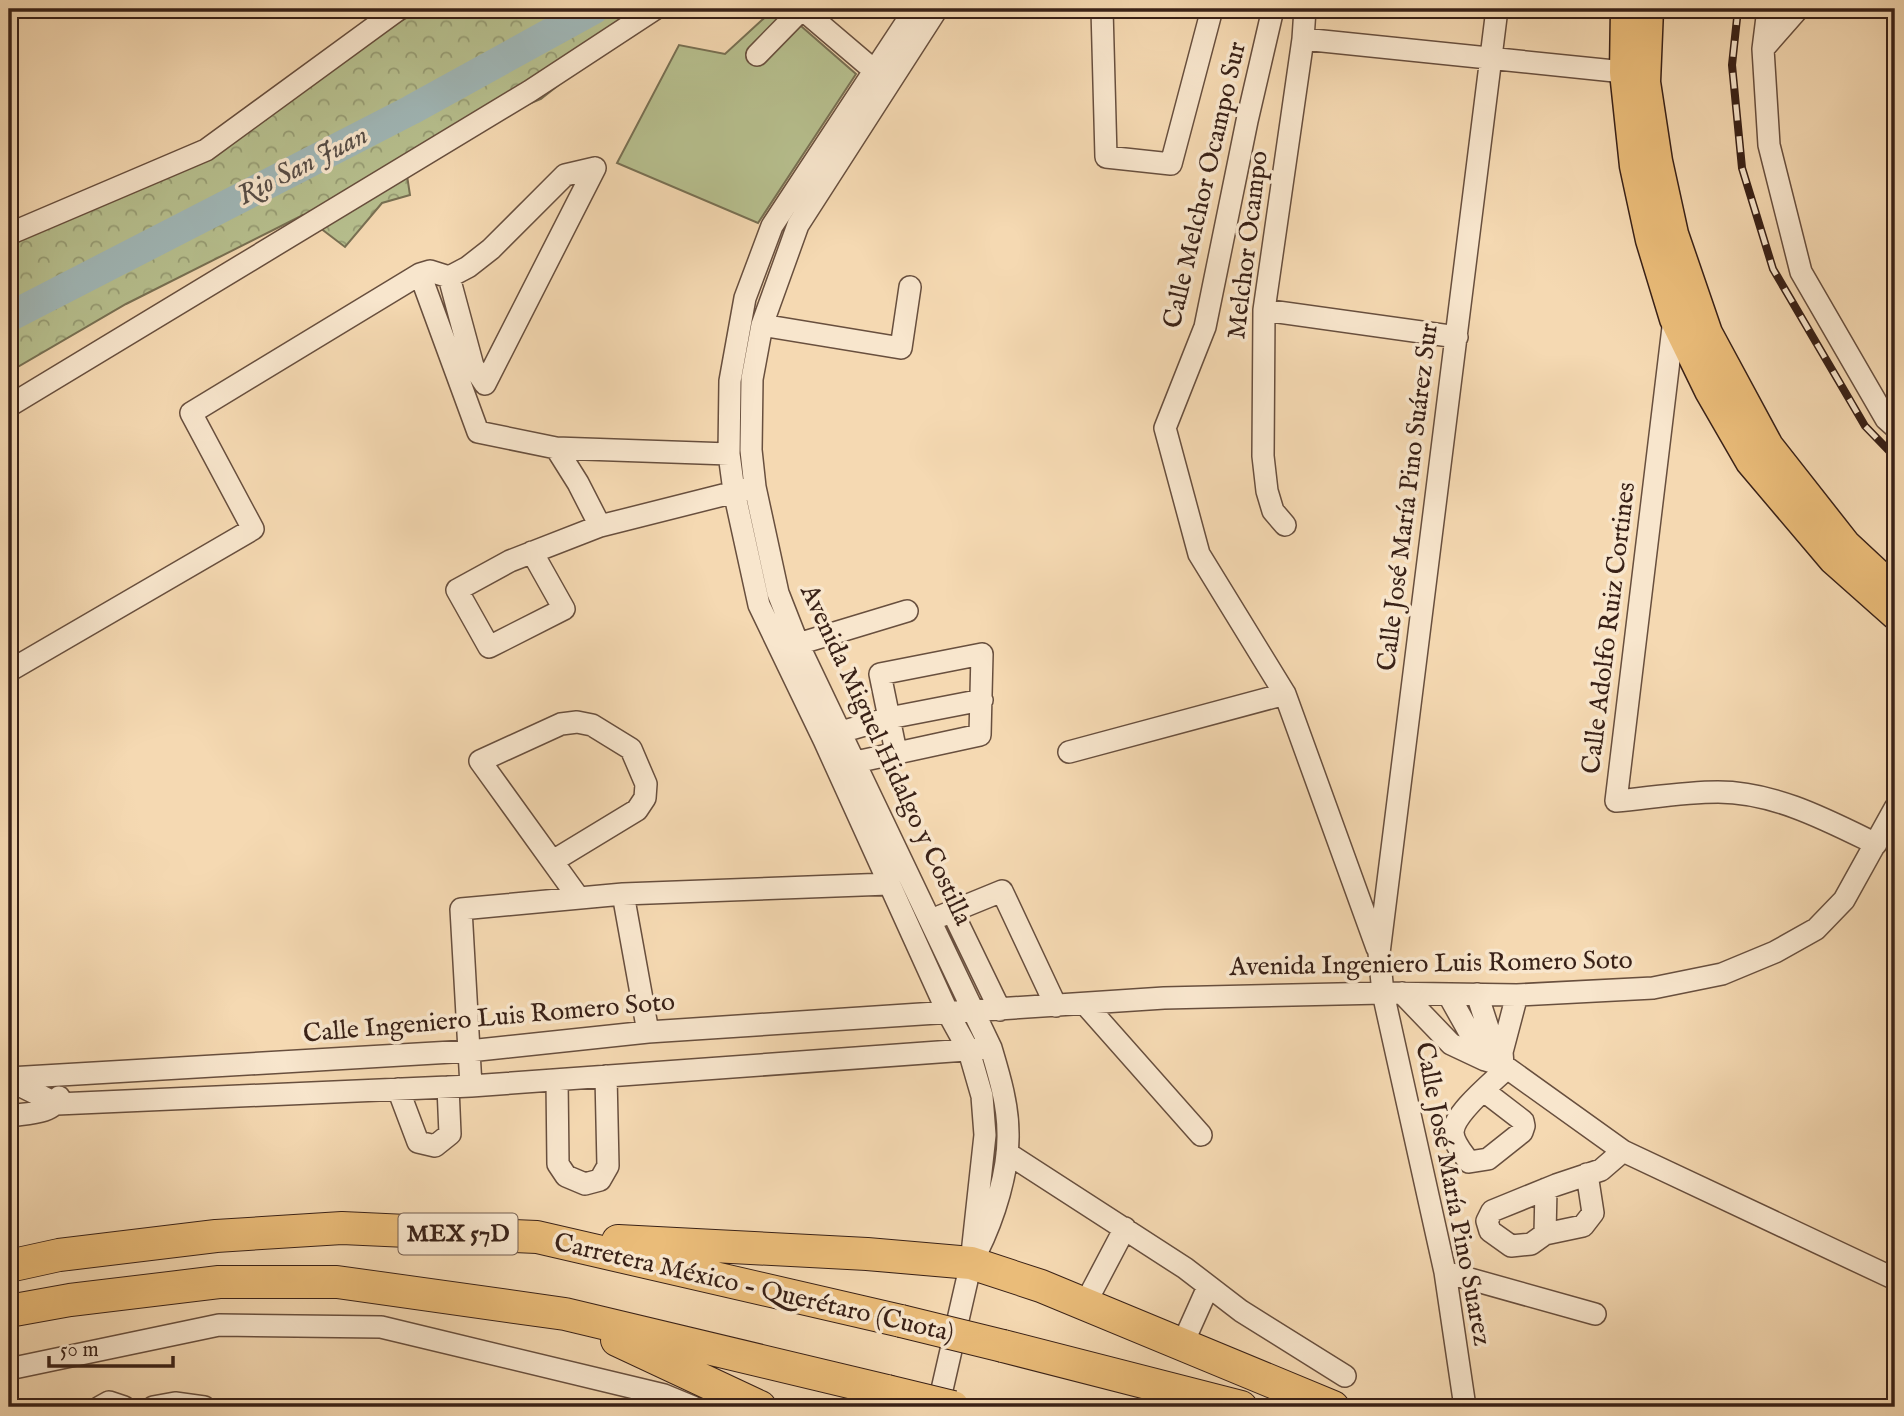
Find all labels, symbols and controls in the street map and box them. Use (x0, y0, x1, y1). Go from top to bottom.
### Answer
street label: Calle Melchor Ocampo Sur (1157, 39, 1253, 331)
water label: Rio San Juan (232, 118, 374, 214)
street label: Melchor Ocampo (1221, 149, 1275, 341)
street label: Calle José María Pino Suárez Sur (1370, 321, 1446, 673)
street label: Calle Adolfo Ruiz Cortines (1575, 480, 1643, 776)
street label: Avenida Miguel Hidalgo y Costilla (792, 578, 980, 931)
street label: Avenida Ingeniero Luis Romero Soto (1228, 944, 1633, 984)
street label: Calle Ingeniero Luis Romero Soto (302, 985, 676, 1051)
street label: Calle José María Pino Suarez (1407, 1039, 1499, 1349)
road number: MEX 57D (398, 1214, 518, 1254)
street label: Carretera México - Querétaro (Cuota) (551, 1226, 957, 1350)
scale bar (49, 1325, 173, 1369)
text: 50 m (60, 1337, 99, 1364)

